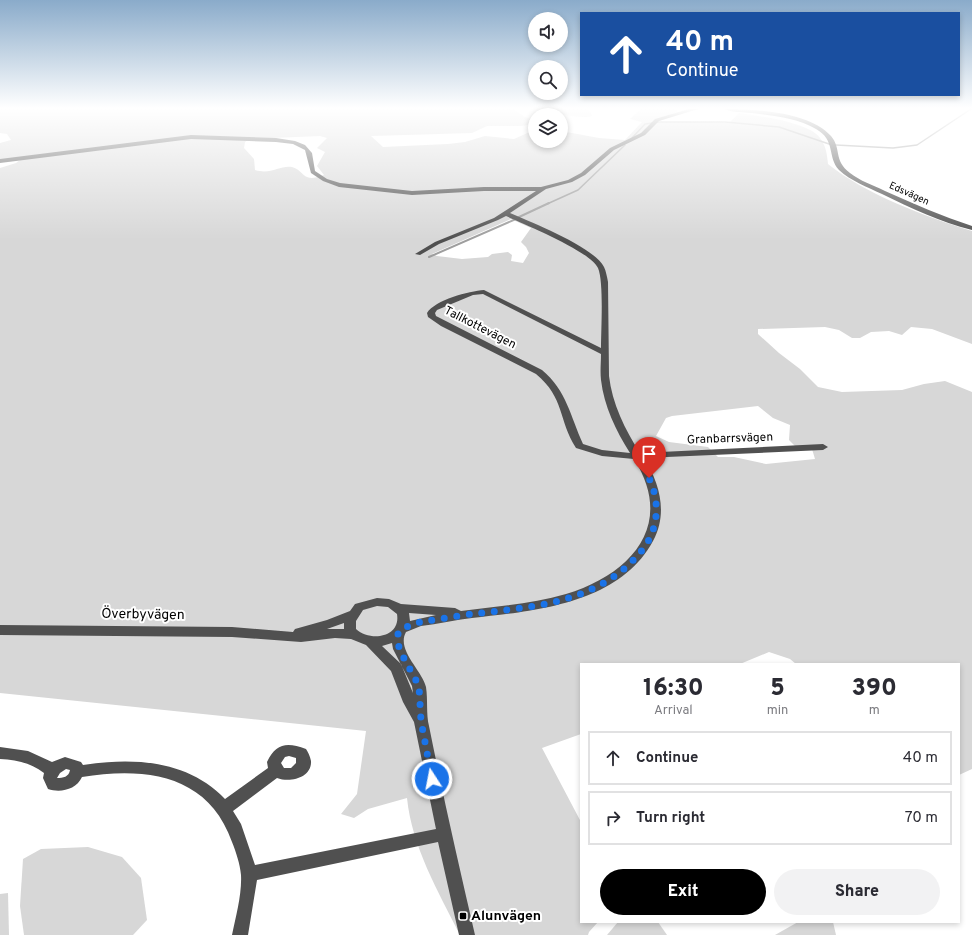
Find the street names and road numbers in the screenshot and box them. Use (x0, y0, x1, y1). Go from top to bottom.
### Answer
street label: Edsvägen (887, 179, 931, 209)
street label: Tallkottevägen (441, 303, 519, 353)
street label: Granbarrsvägen (687, 430, 773, 448)
street label: Överbyvägen (101, 605, 185, 624)

